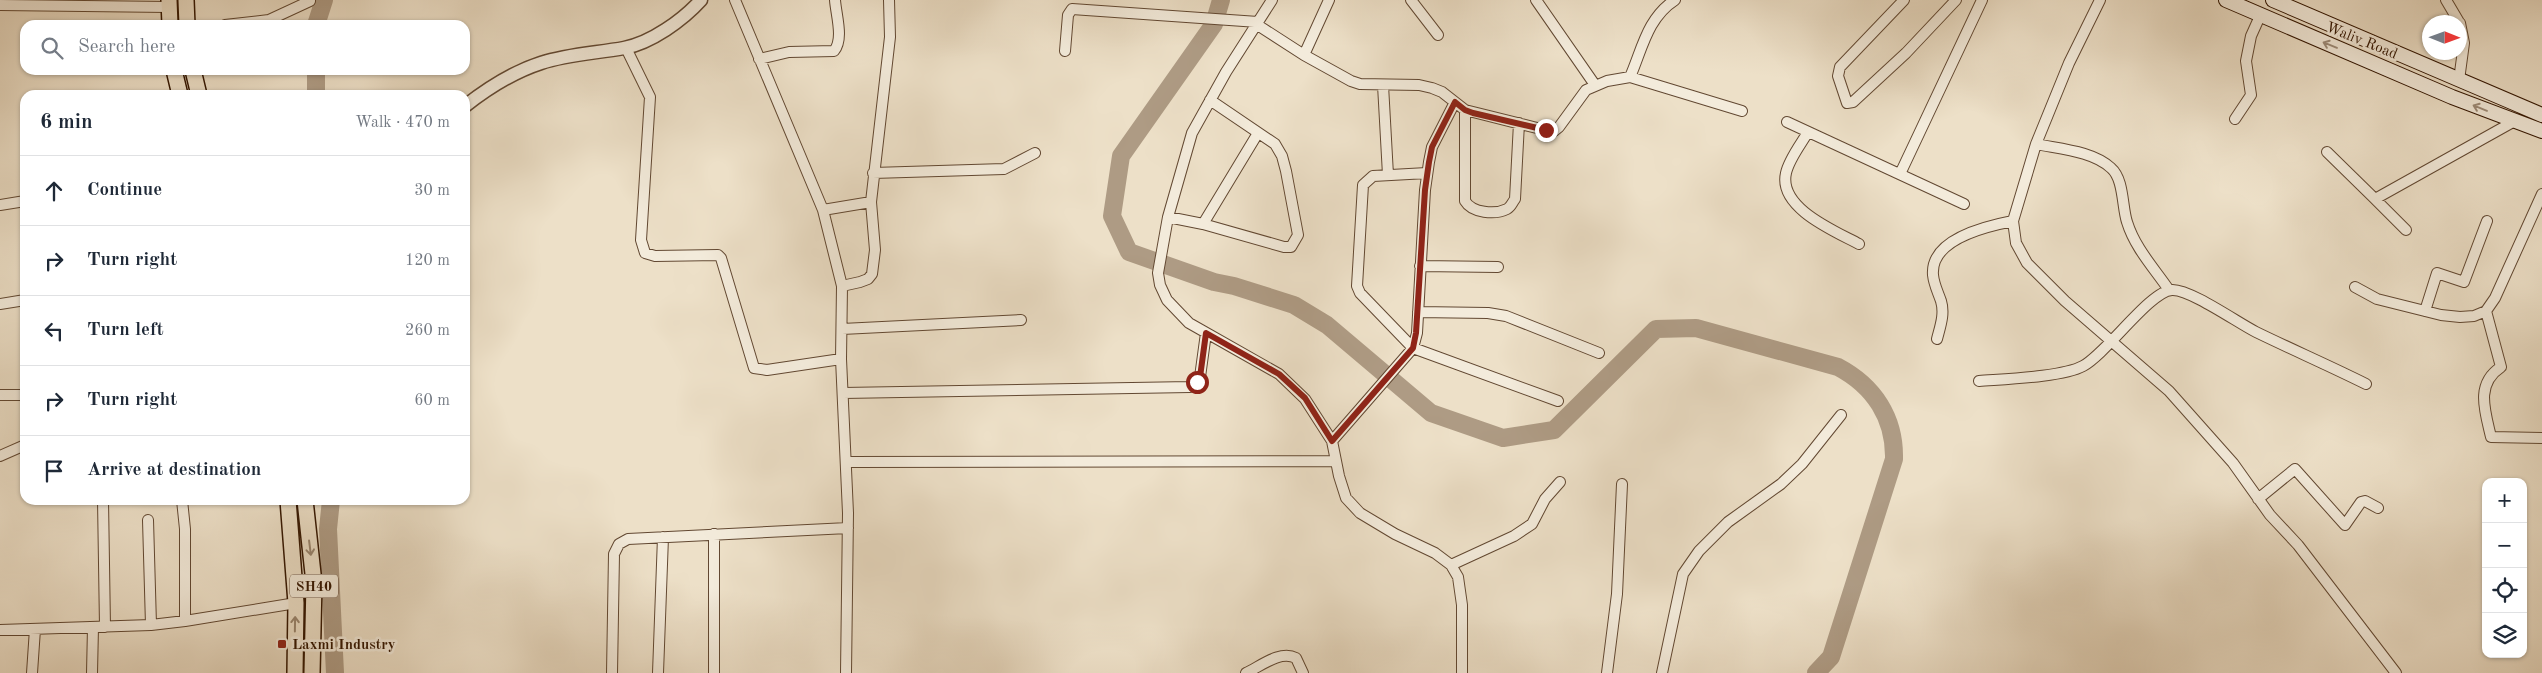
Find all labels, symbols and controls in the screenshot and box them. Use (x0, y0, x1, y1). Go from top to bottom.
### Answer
north arrow (2422, 15, 2467, 60)
search box (20, 20, 470, 75)
street label: Waliv Road (2323, 20, 2400, 63)
icon: search (38, 34, 66, 62)
text: Search here (78, 38, 175, 57)
one-way arrow (2323, 40, 2338, 49)
one-way arrow (2473, 103, 2488, 113)
text: 6 min (40, 112, 93, 133)
text: Walk · 470 m (355, 115, 450, 131)
route end (1535, 119, 1558, 142)
icon: ahead (40, 177, 68, 205)
text: Continue (87, 181, 162, 200)
text: 30 m (414, 183, 450, 199)
icon: right (40, 247, 68, 275)
text: Turn right (87, 251, 177, 270)
text: 120 m (405, 253, 450, 269)
icon: left (40, 317, 68, 345)
text: Turn left (87, 321, 164, 340)
text: 260 m (405, 323, 450, 339)
route start (1186, 371, 1209, 394)
icon: right (40, 387, 68, 415)
text: Turn right (87, 391, 177, 410)
text: 60 m (414, 393, 450, 409)
icon: arrive (40, 457, 68, 485)
text: Arrive at destination (87, 461, 261, 480)
map controls (2482, 478, 2527, 658)
button: + (2482, 478, 2527, 523)
button: − (2482, 523, 2527, 568)
one-way arrow (305, 540, 315, 556)
button: locate (2482, 568, 2527, 613)
road number: SH40 (290, 574, 338, 598)
button: layers (2482, 613, 2527, 658)
one-way arrow (290, 617, 300, 633)
marker: Laxmi Industry (276, 638, 288, 650)
place label: Laxmi Industry (292, 638, 396, 653)

